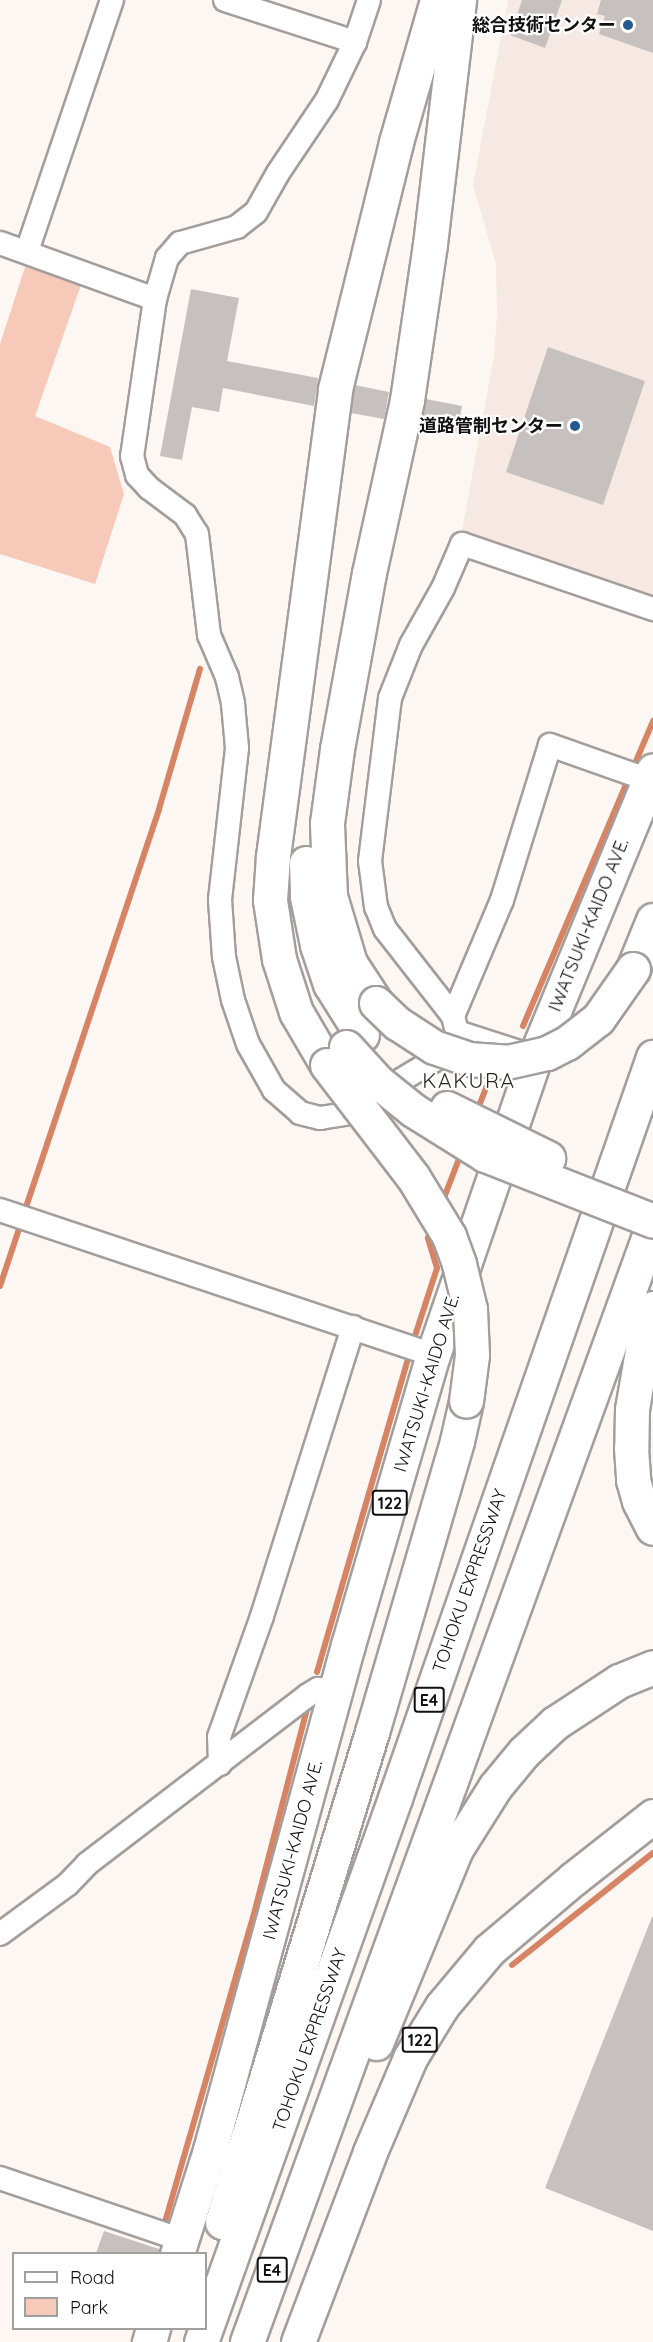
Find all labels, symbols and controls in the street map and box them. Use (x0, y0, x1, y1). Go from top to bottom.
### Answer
place label: 総合技術センター (472, 14, 616, 36)
marker: 総合技術センター (621, 18, 635, 32)
place label: 道路管制センター (419, 415, 563, 437)
marker: 道路管制センター (568, 419, 582, 433)
street label: IWATSUKI-KAIDO AVE. (544, 835, 634, 1015)
district label: KAKURA (422, 1067, 516, 1093)
street label: IWATSUKI-KAIDO AVE. (390, 1291, 464, 1475)
street label: TOHOKU EXPRESSWAY (428, 1486, 512, 1676)
road number: 122 (370, 1490, 410, 1516)
road number: E4 (412, 1687, 446, 1713)
street label: IWATSUKI-KAIDO AVE. (259, 1758, 327, 1942)
street label: TOHOKU EXPRESSWAY (268, 1945, 352, 2135)
road number: 122 (400, 2027, 440, 2053)
legend (12, 2252, 207, 2330)
road number: E4 (256, 2257, 288, 2283)
text: Road (70, 2266, 115, 2289)
text: Park (70, 2296, 108, 2319)

